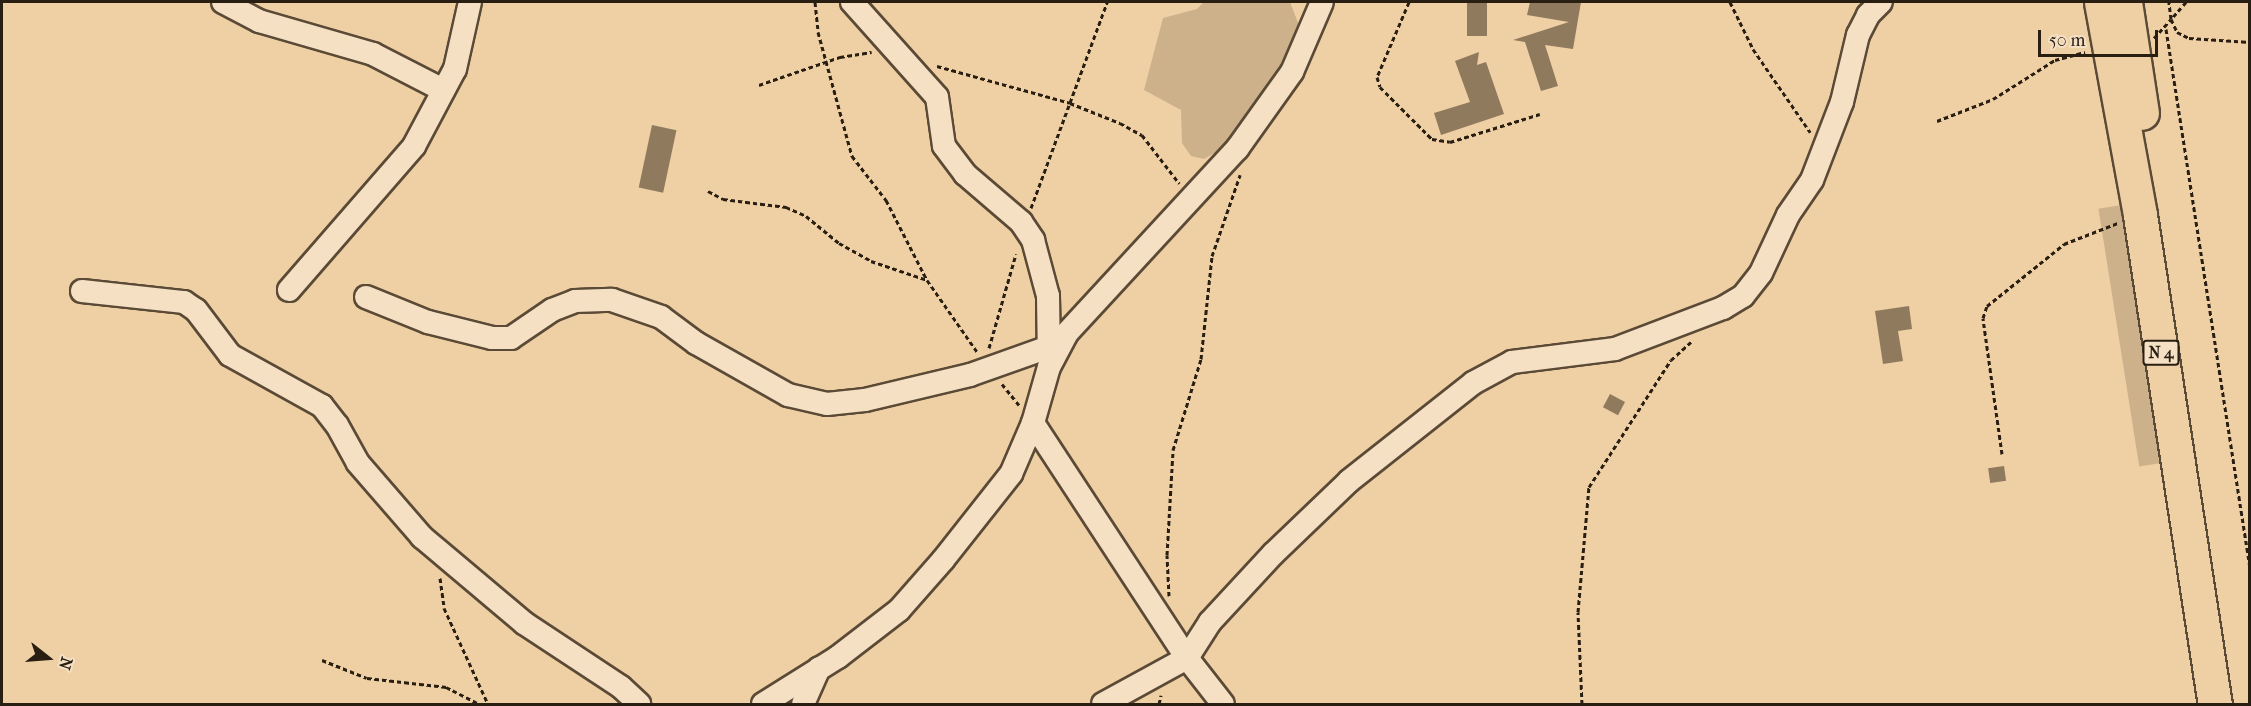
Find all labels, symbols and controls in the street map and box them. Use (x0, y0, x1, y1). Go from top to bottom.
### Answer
scale bar (2041, 18, 2161, 56)
text: 50 m (2049, 30, 2085, 51)
road number: N 4 (2142, 340, 2180, 366)
north arrow (18, 628, 78, 688)
text: N (55, 655, 77, 672)

